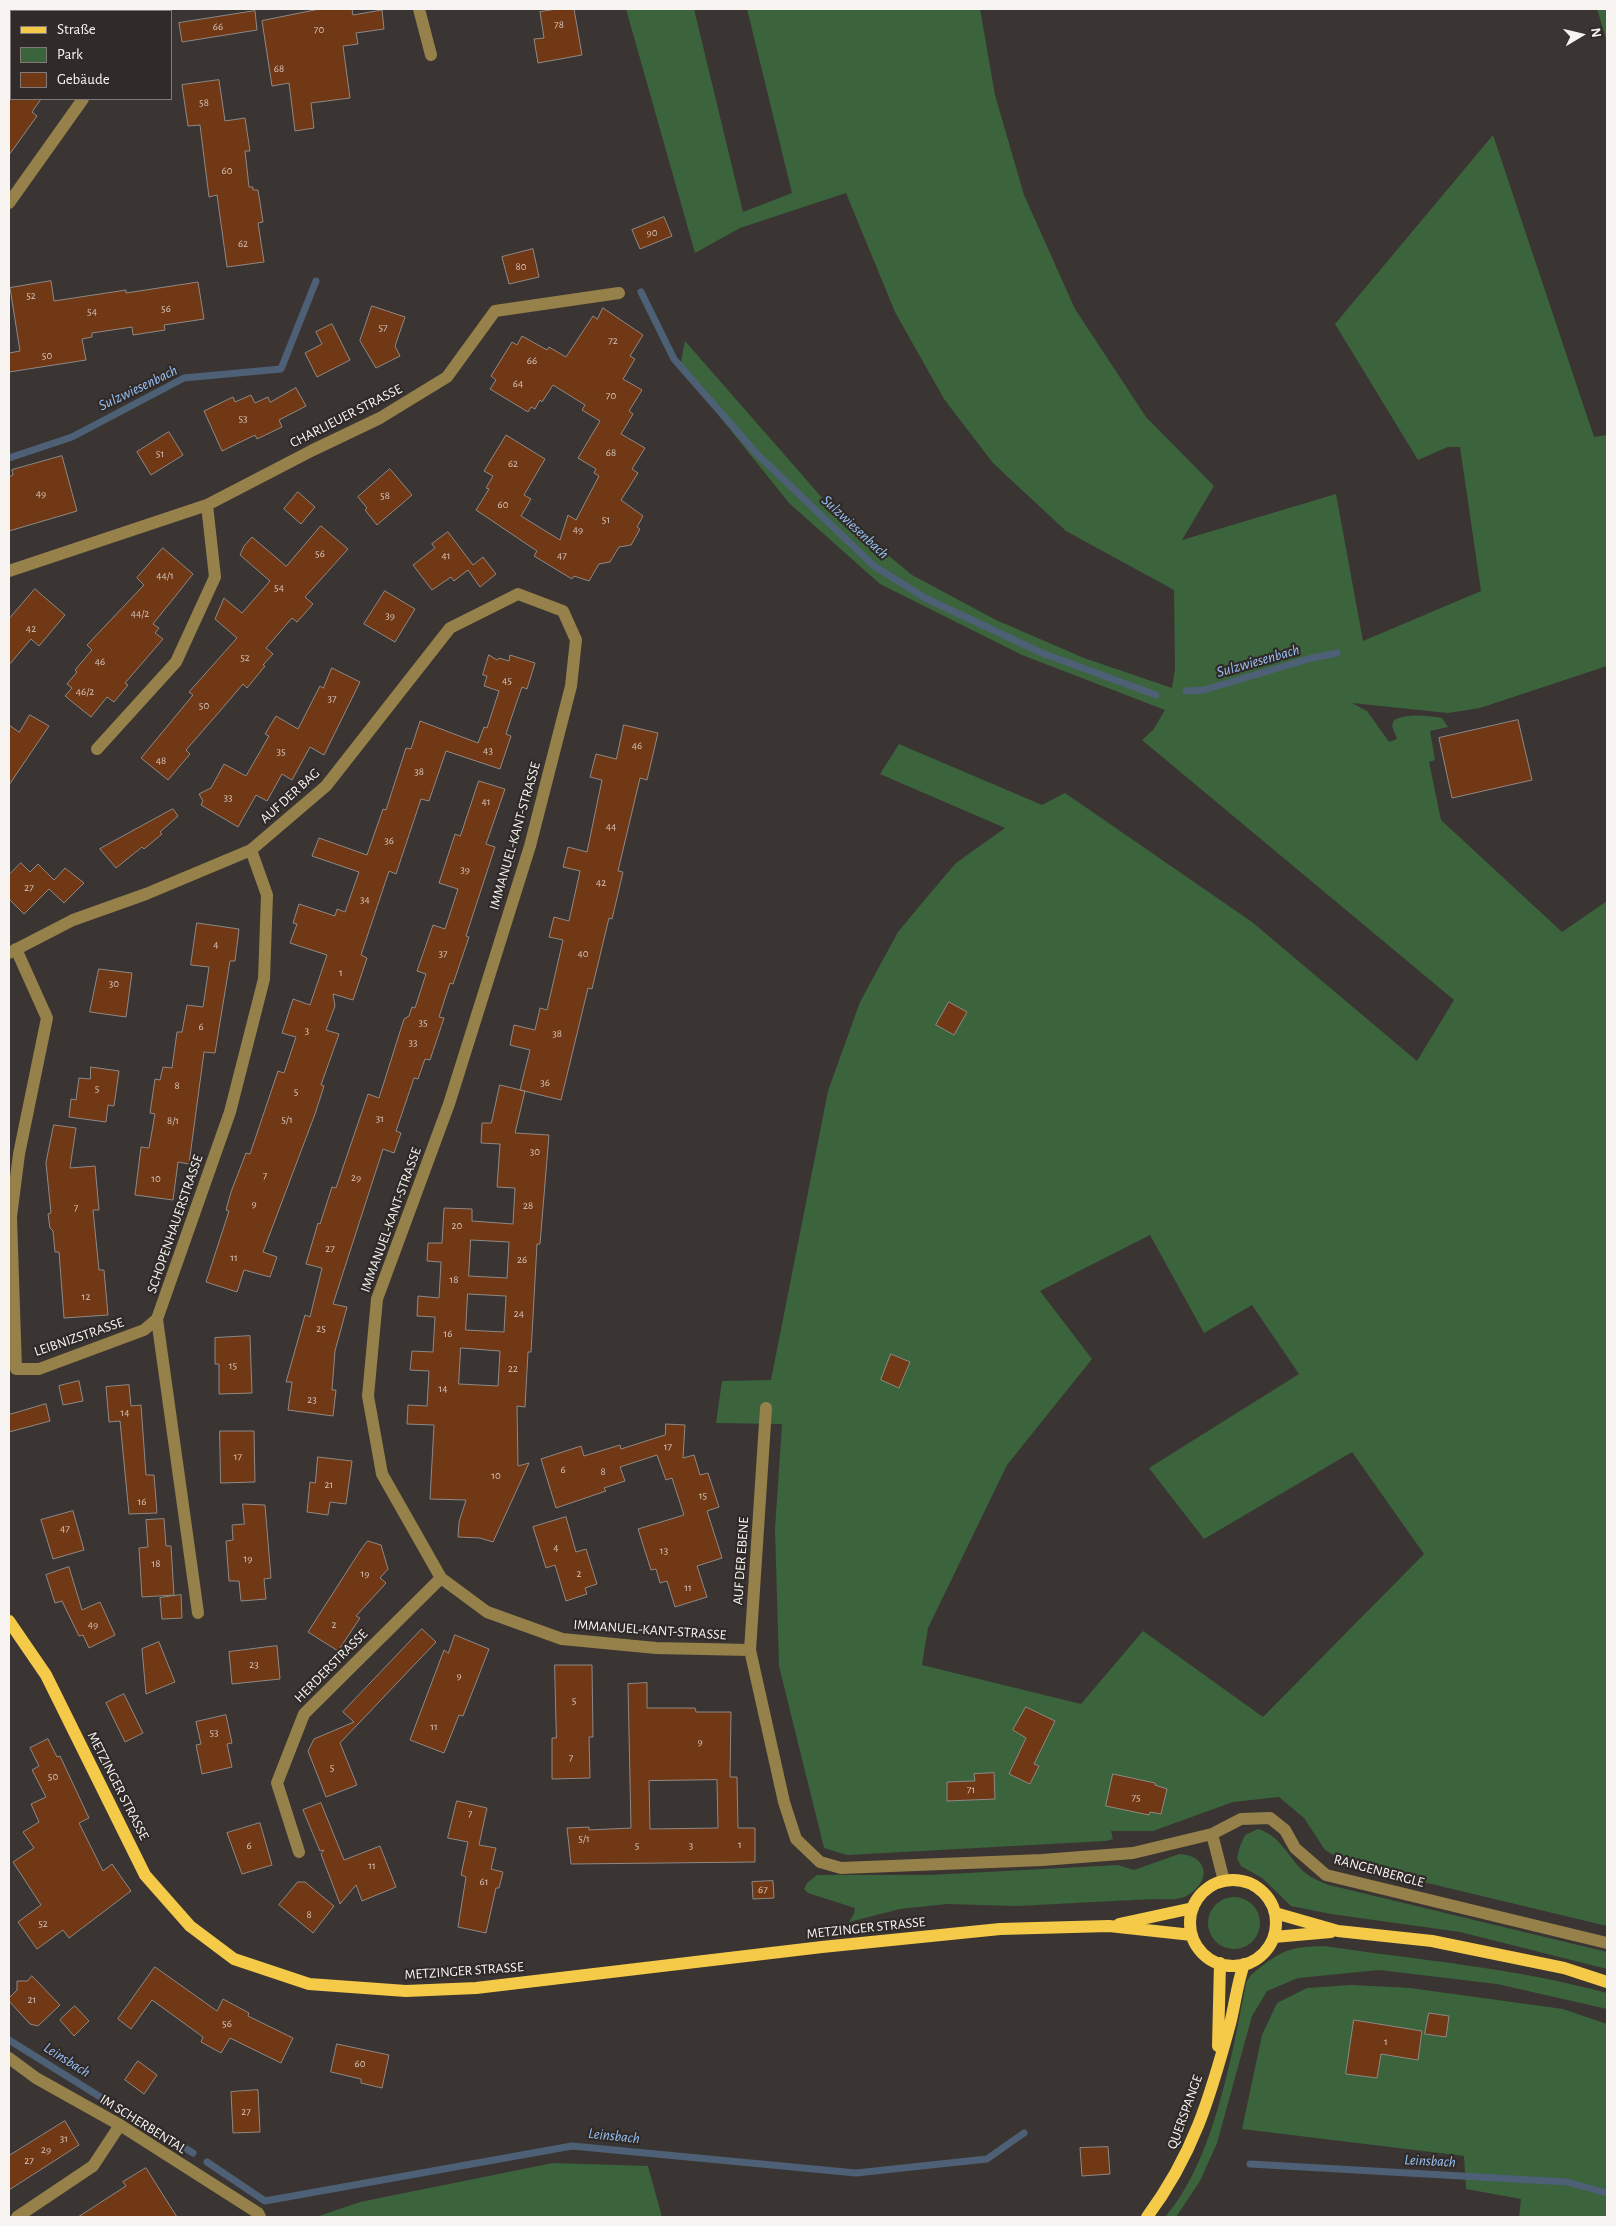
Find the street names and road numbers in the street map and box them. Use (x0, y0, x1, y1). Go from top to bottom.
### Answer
street label: CHARLIEUER STRASSE (287, 380, 405, 452)
street label: IMMANUEL-KANT-STRASSE (486, 760, 544, 912)
street label: AUF DER BAG (257, 765, 323, 827)
street label: IMMANUEL-KANT-STRASSE (357, 1145, 425, 1295)
street label: SCHOPENHAUERSTRASSE (143, 1152, 207, 1296)
street label: LEIBNIZSTRASSE (32, 1314, 126, 1360)
street label: AUF DER EBENE (730, 1516, 752, 1606)
street label: IMMANUEL-KANT-STRASSE (573, 1616, 727, 1644)
street label: HERDERSTRASSE (291, 1626, 371, 1706)
street label: METZINGER STRASSE (83, 1729, 153, 1843)
street label: RANGENBERGLE (1332, 1851, 1426, 1891)
street label: METZINGER STRASSE (806, 1913, 926, 1943)
street label: METZINGER STRASSE (404, 1958, 524, 1984)
street label: QUERSPANGE (1164, 2072, 1206, 2152)
street label: IM SCHERBENTAL (97, 2091, 189, 2157)

